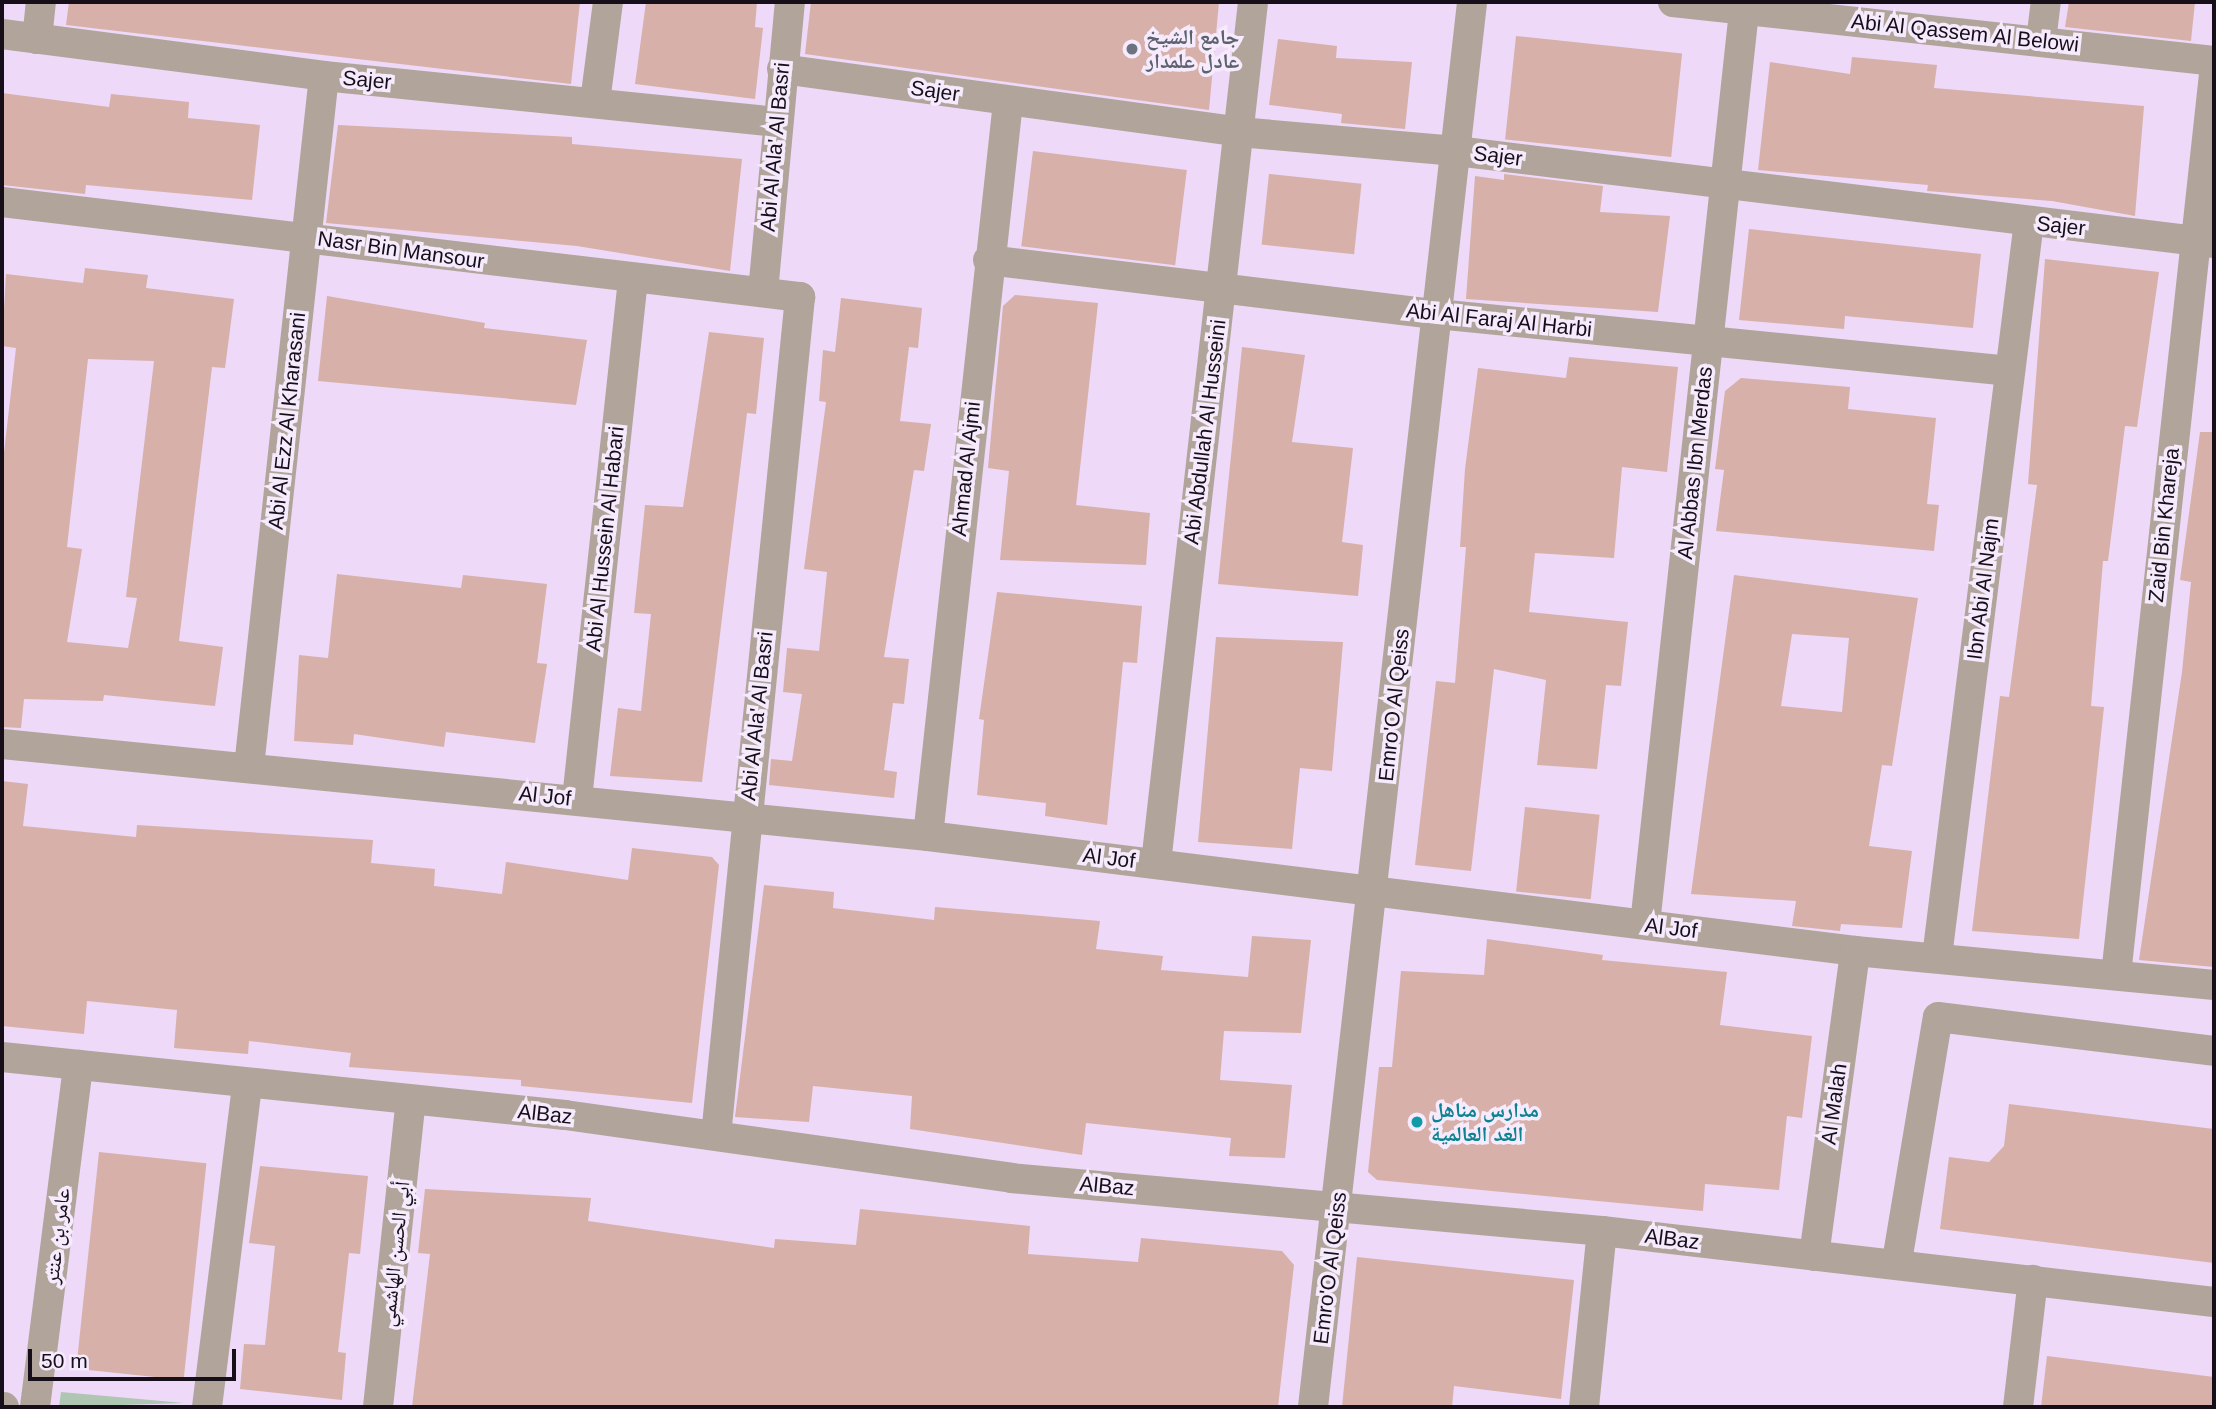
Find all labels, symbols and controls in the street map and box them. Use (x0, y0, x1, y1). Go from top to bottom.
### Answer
street label: Abi Al Qassem Al Belowi (1849, 8, 2081, 58)
place label: جامع الشيخ عادل علمدار (1146, 24, 1239, 74)
marker: جامع الشيخ عادل علمدار (1124, 41, 1140, 57)
street label: Abi Al Ala' Al Basri (755, 60, 795, 234)
street label: Sajer (341, 65, 393, 95)
street label: Sajer (909, 75, 961, 107)
street label: Sajer (1472, 141, 1524, 171)
street label: Sajer (2035, 211, 2087, 241)
street label: Nasr Bin Mansour (316, 226, 486, 274)
street label: Abi Al Faraj Al Harbi (1404, 298, 1594, 342)
street label: Abi Al Ezz Al Kharasani (263, 310, 311, 532)
street label: Abi Abdullah Al Husseini (1179, 317, 1231, 547)
street label: Al Abbas Ibn Merdas (1672, 365, 1718, 561)
street label: Ahmad Al Ajmi (946, 399, 986, 539)
street label: Abi Al Hussein Al Habari (581, 424, 629, 654)
street label: Zaid Bin Khareja (2143, 446, 2185, 604)
street label: Ibn Abi Al Najm (1962, 516, 2004, 662)
street label: Emro'O Al Qeiss (1373, 627, 1415, 783)
street label: Abi Al Ala' Al Basri (735, 629, 779, 803)
street label: Al Jof (518, 781, 572, 811)
street label: Al Jof (1081, 842, 1137, 874)
street label: Al Jof (1643, 912, 1699, 944)
street label: Al Malah (1816, 1062, 1852, 1146)
place label: مدارس مناهل الغد العالمية (1431, 1097, 1539, 1147)
street label: AlBaz (516, 1099, 574, 1129)
marker: مدارس مناهل الغد العالمية (1409, 1114, 1425, 1130)
street label: AlBaz (1079, 1171, 1135, 1201)
street label: أبي الحسن الهاشمي (375, 1180, 415, 1328)
street label: عامر بن عنتر (39, 1187, 75, 1285)
street label: Emro'O Al Qeiss (1308, 1190, 1352, 1346)
street label: AlBaz (1643, 1223, 1701, 1255)
scale bar (32, 1336, 240, 1380)
text: 50 m (41, 1349, 88, 1372)

